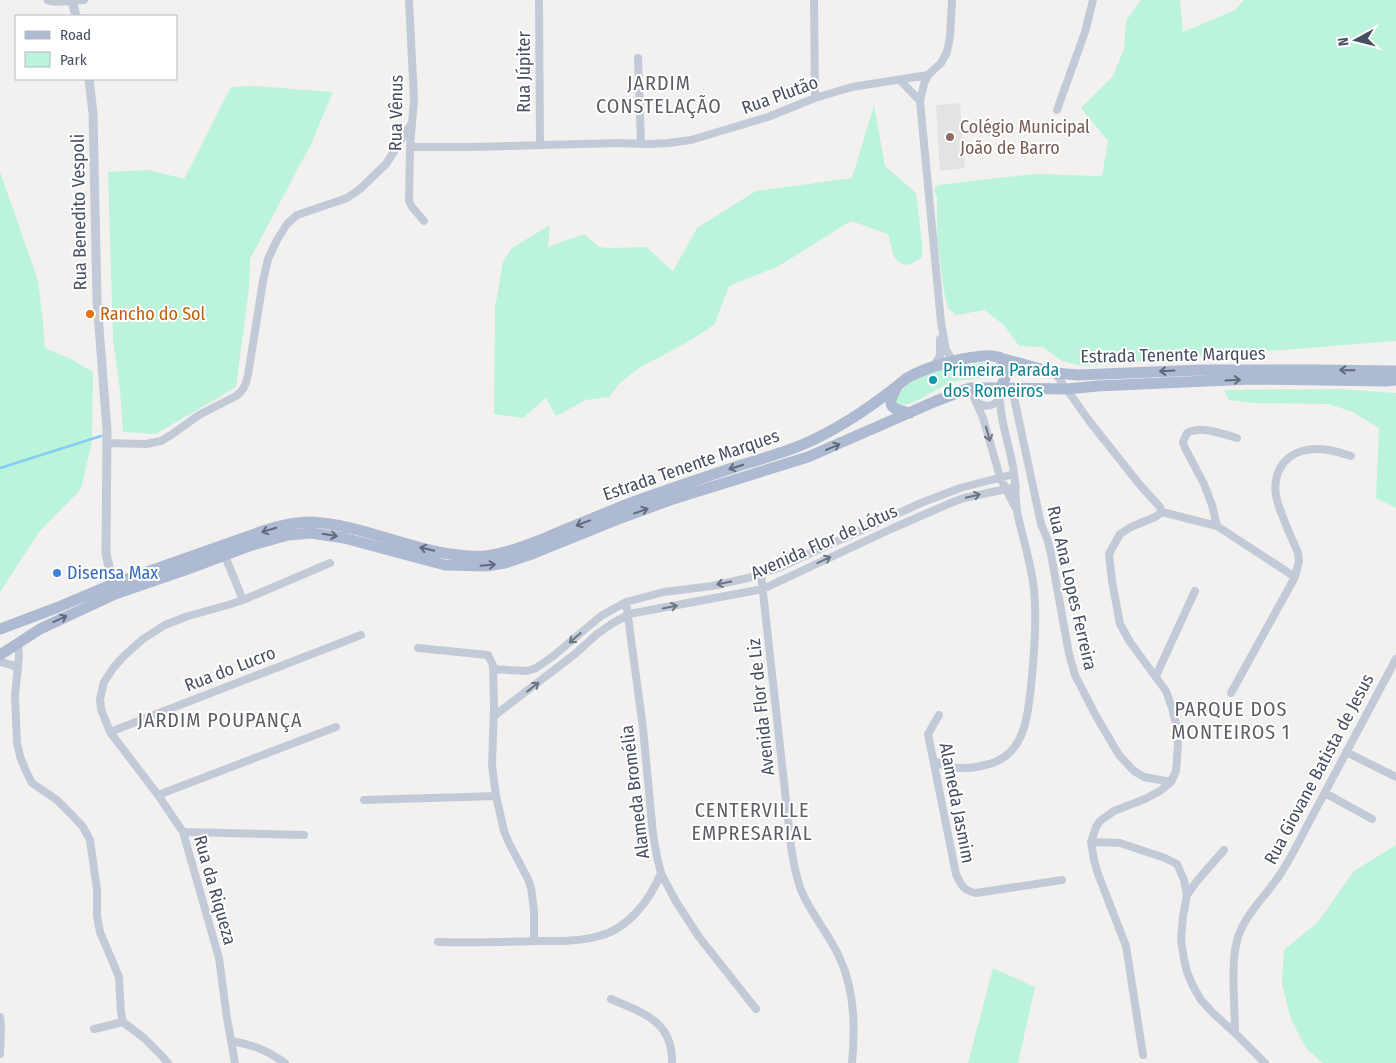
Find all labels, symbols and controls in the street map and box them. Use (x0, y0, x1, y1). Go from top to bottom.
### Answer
legend (15, 15, 178, 80)
north arrow (1331, 15, 1381, 65)
text: Road (60, 26, 91, 44)
street label: Rua Júpiter (513, 31, 535, 113)
text: N (1335, 36, 1353, 47)
text: Park (60, 51, 87, 69)
district label: JARDIM CONSTELAÇÃO (596, 71, 722, 119)
street label: Rua Plutão (739, 71, 821, 119)
street label: Rua Vênus (384, 74, 408, 151)
place label: Colégio Municipal João de Barro (960, 116, 1090, 159)
marker: Colégio Municipal João de Barro (944, 131, 956, 143)
street label: Rua Benedito Vespoli (67, 134, 91, 290)
place label: Rancho do Sol (100, 303, 206, 325)
marker: Rancho do Sol (84, 308, 96, 320)
street label: Estrada Tenente Marques (1080, 342, 1266, 368)
place label: Primeira Parada dos Romeiros (943, 359, 1059, 402)
one-way arrow (1340, 366, 1356, 375)
one-way arrow (1160, 367, 1176, 376)
marker: Primeira Parada dos Romeiros (927, 374, 939, 386)
one-way arrow (1225, 375, 1241, 384)
street label: Estrada Tenente Marques (600, 424, 782, 506)
one-way arrow (983, 425, 993, 441)
one-way arrow (825, 441, 840, 451)
one-way arrow (728, 463, 744, 472)
one-way arrow (965, 491, 981, 500)
street label: Avenida Flor de Lótus (747, 500, 901, 584)
street label: Rua Ana Lopes Ferreira (1042, 504, 1102, 672)
one-way arrow (632, 506, 648, 515)
one-way arrow (576, 518, 591, 528)
one-way arrow (261, 525, 277, 535)
one-way arrow (321, 531, 337, 541)
one-way arrow (420, 544, 436, 553)
one-way arrow (816, 555, 831, 564)
one-way arrow (480, 561, 496, 570)
place label: Disensa Max (67, 562, 158, 584)
marker: Disensa Max (51, 567, 63, 579)
one-way arrow (716, 579, 732, 588)
one-way arrow (661, 601, 677, 611)
one-way arrow (52, 614, 67, 623)
one-way arrow (568, 632, 581, 643)
street label: Avenida Flor de Liz (743, 637, 779, 777)
street label: Rua do Lucro (181, 642, 279, 696)
street label: Rua Giovane Batista de Jesus (1259, 670, 1379, 868)
one-way arrow (526, 681, 539, 692)
district label: PARQUE DOS MONTEIROS 1 (1171, 697, 1291, 744)
district label: JARDIM POUPANÇA (137, 708, 303, 733)
street label: Alameda Bromélia (616, 724, 654, 860)
street label: Alameda Jasmim (935, 741, 979, 865)
district label: CENTERVILLE EMPRESARIAL (692, 798, 813, 845)
street label: Rua da Riqueza (189, 833, 241, 947)

